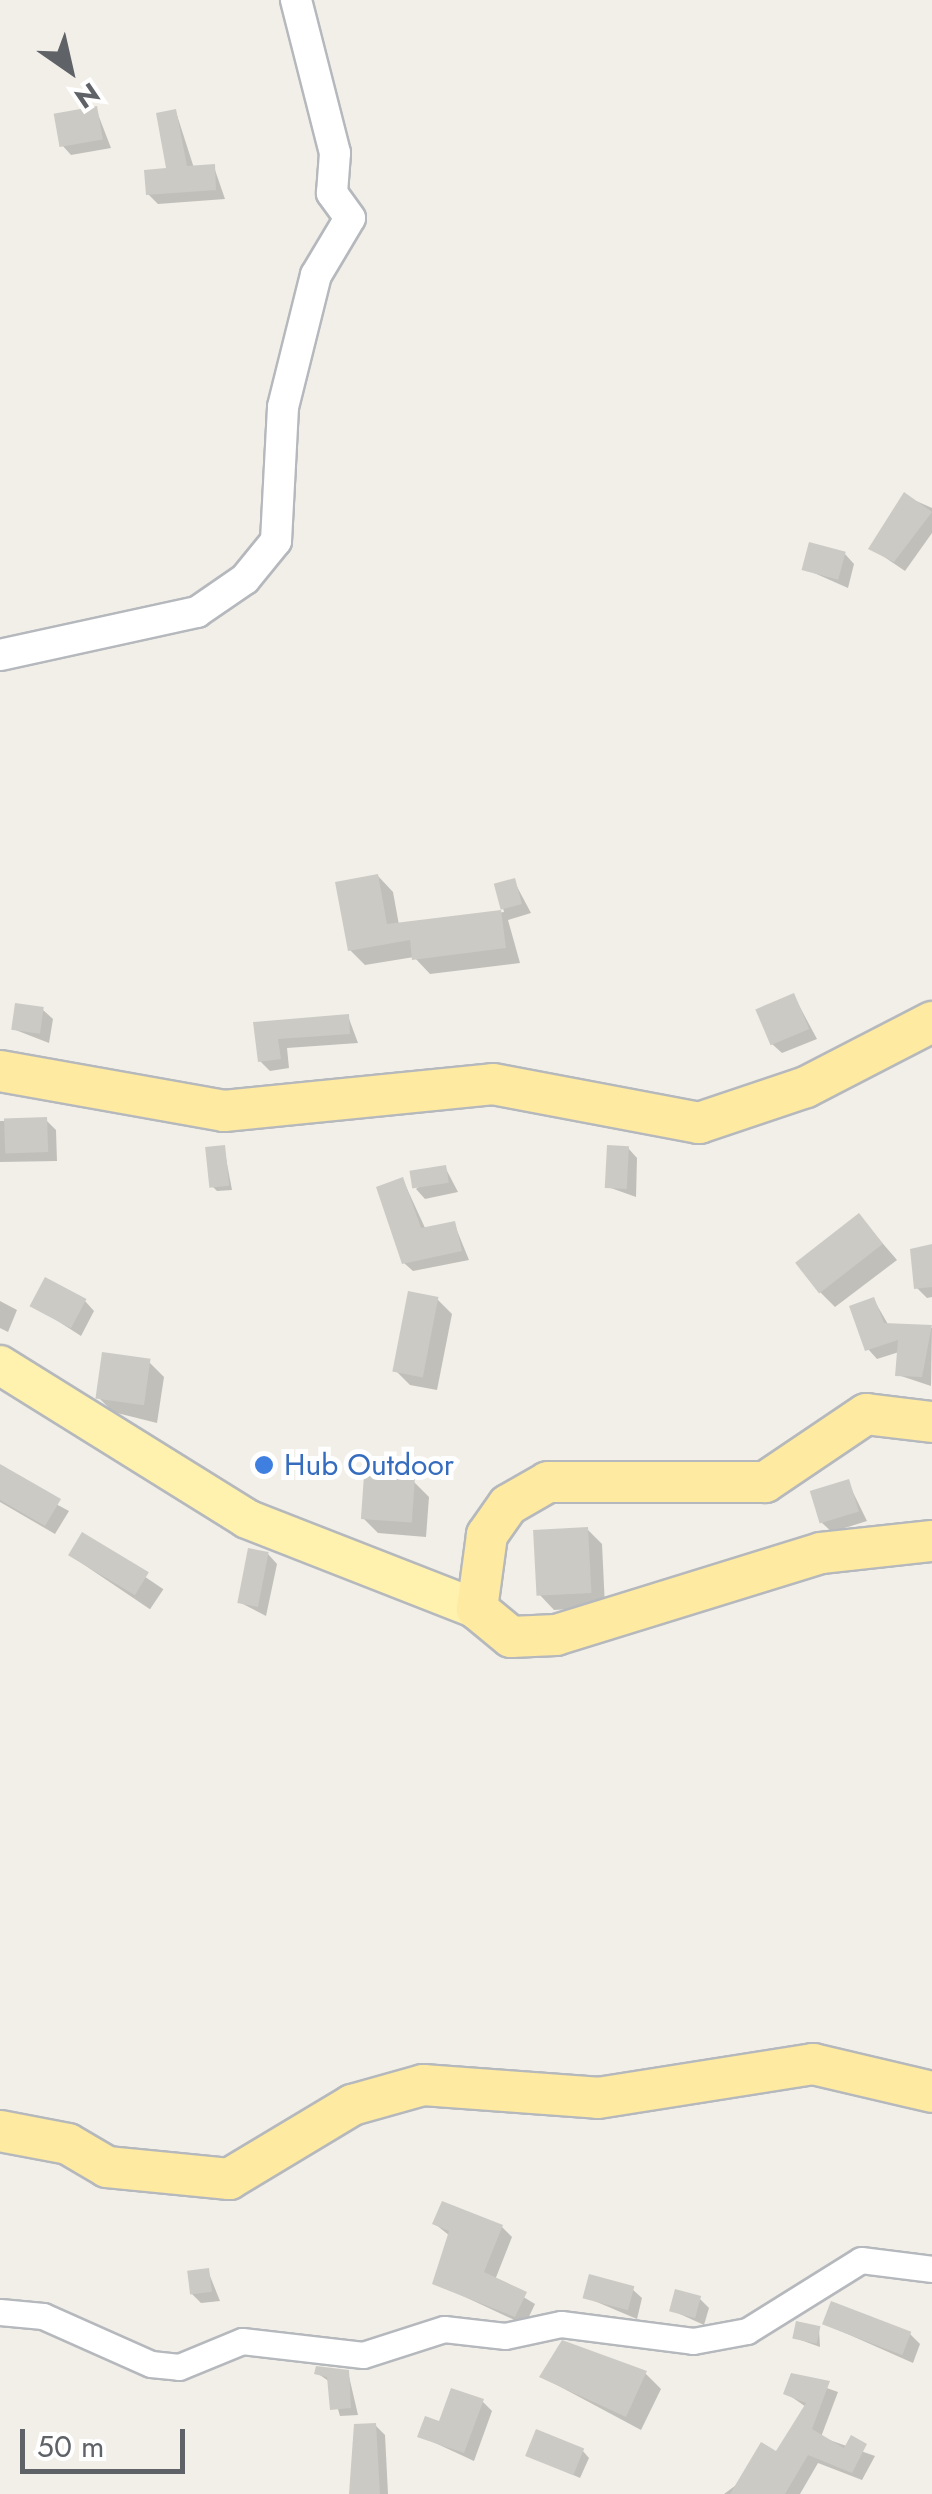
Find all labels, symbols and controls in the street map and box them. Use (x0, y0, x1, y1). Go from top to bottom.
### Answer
north arrow (20, 20, 120, 120)
text: N (66, 72, 108, 118)
place label: Hub Outdoor (284, 1447, 454, 1483)
marker: Hub Outdoor (253, 1454, 275, 1476)
scale bar (25, 2409, 190, 2471)
text: 50 m (37, 2425, 104, 2468)

